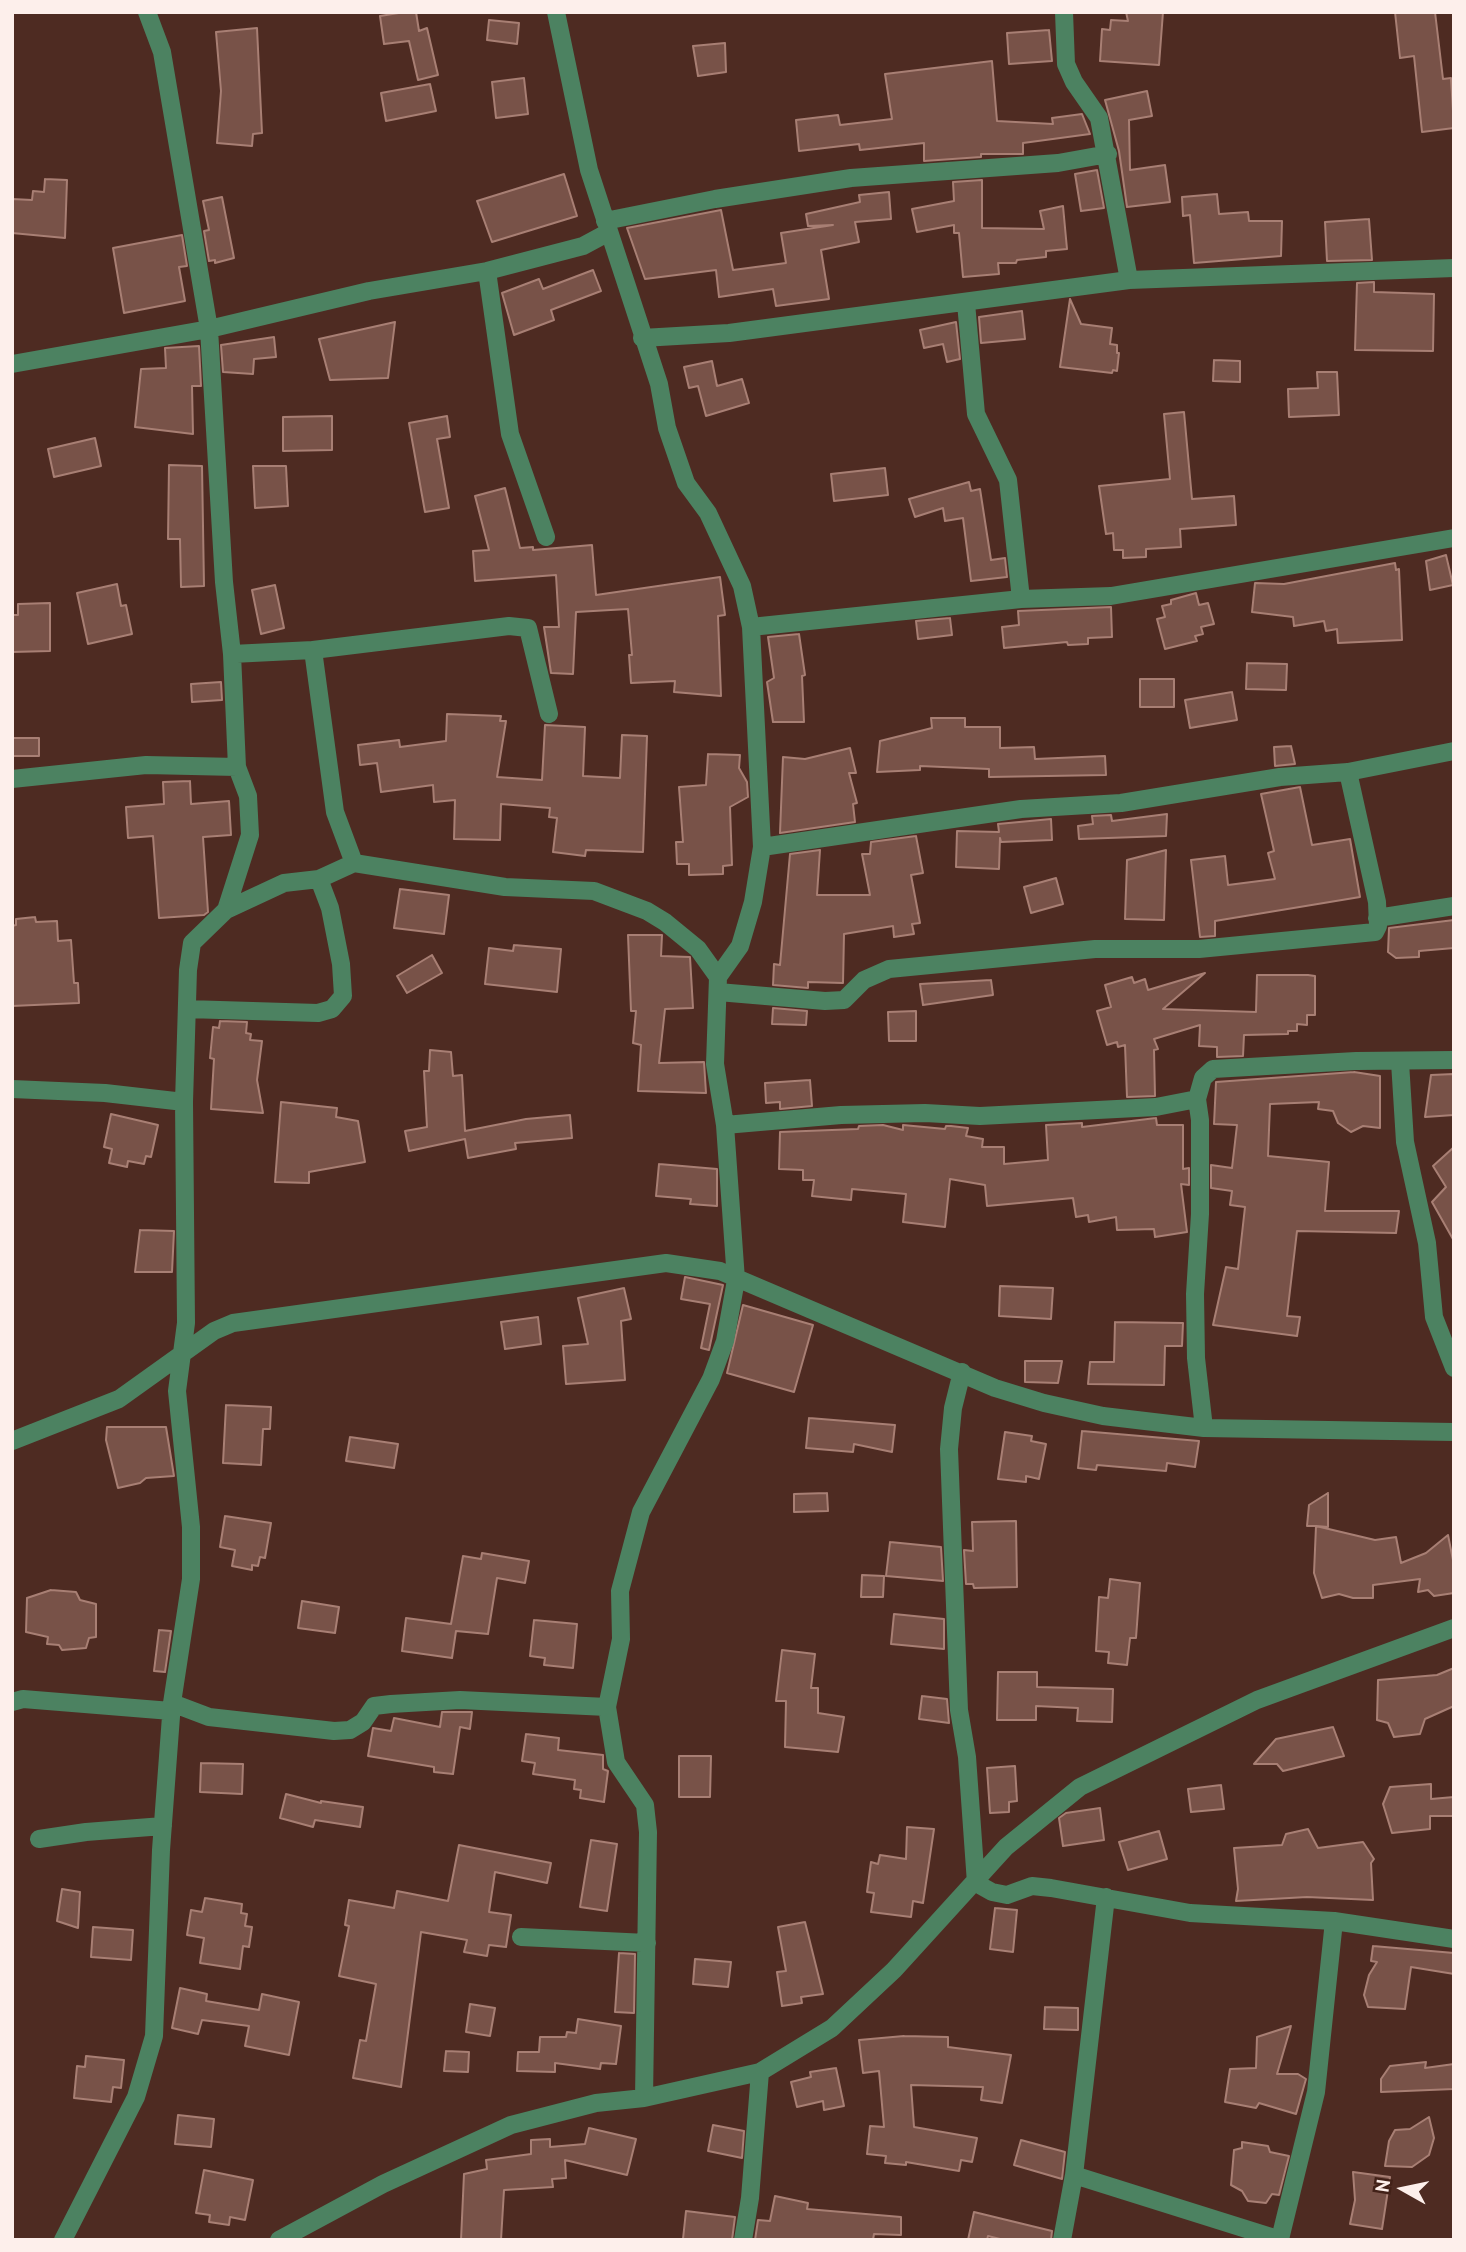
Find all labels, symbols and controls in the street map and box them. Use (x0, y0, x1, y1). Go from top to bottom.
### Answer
north arrow (1368, 2154, 1438, 2224)
text: N (1369, 2178, 1395, 2194)

